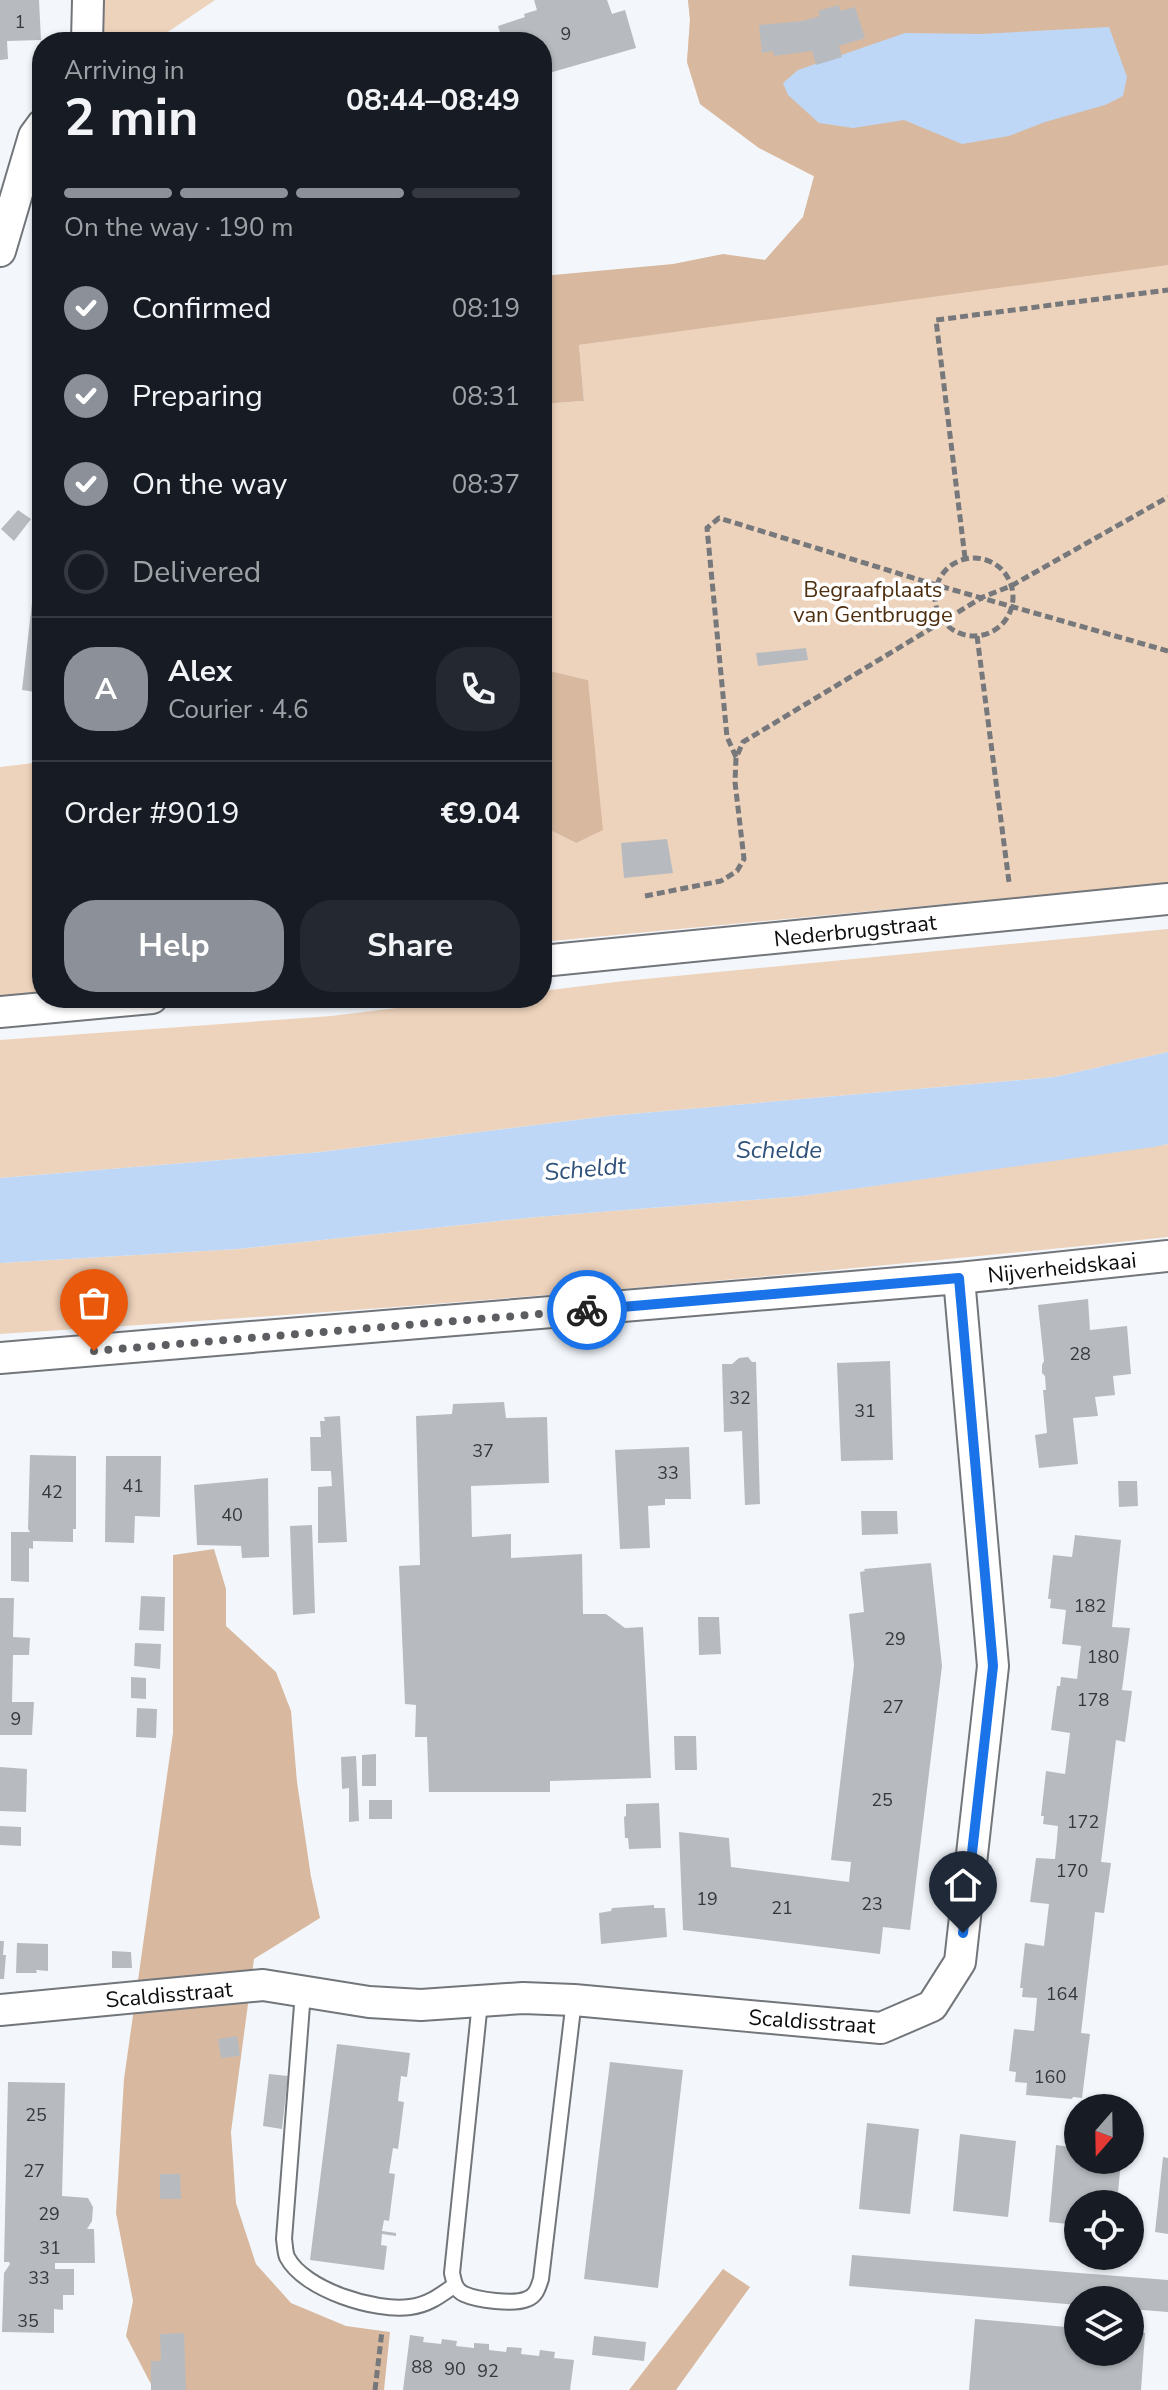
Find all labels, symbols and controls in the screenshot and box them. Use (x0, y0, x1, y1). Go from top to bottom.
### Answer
house number: 1 (15, 10, 25, 34)
house number: 9 (561, 22, 571, 46)
text: Arriving in (64, 53, 185, 88)
text: 08:44–08:49 (346, 80, 520, 121)
text: 2 min (64, 82, 199, 153)
text: On the way · 190 m (64, 210, 293, 245)
icon: check (64, 286, 108, 330)
text: Confirmed (132, 288, 272, 329)
text: 08:19 (452, 291, 520, 326)
icon: check (64, 374, 108, 418)
text: Preparing (132, 376, 263, 417)
text: 08:31 (452, 379, 520, 414)
icon: check (64, 462, 108, 506)
text: On the way (132, 464, 287, 505)
text: 08:37 (452, 467, 520, 502)
text: Delivered (132, 552, 261, 593)
park label: Begraafplaats van Gentbrugge (793, 575, 953, 630)
button: phone (436, 647, 520, 731)
text: Alex (168, 651, 232, 692)
text: A (95, 669, 117, 710)
text: Courier · 4.6 (168, 692, 309, 727)
text: Order #9019 (64, 793, 239, 834)
text: €9.04 (441, 793, 520, 834)
button: Help (64, 900, 284, 992)
button: Share (300, 900, 520, 992)
street label: Nederbrugstraat (772, 908, 938, 954)
water label: Schelde (736, 1134, 822, 1166)
water label: Scheldt (543, 1149, 628, 1188)
street label: Nijverheidskaai (986, 1245, 1138, 1291)
pin (60, 1269, 128, 1351)
courier (547, 1270, 627, 1350)
icon: bag (72, 1281, 116, 1325)
icon: bike (565, 1288, 609, 1332)
house number: 28 (1069, 1342, 1091, 1366)
house number: 32 (729, 1386, 751, 1410)
house number: 31 (854, 1399, 876, 1423)
house number: 37 (472, 1439, 494, 1463)
house number: 33 (657, 1461, 679, 1485)
house number: 41 (122, 1474, 144, 1498)
house number: 42 (41, 1480, 63, 1504)
house number: 40 (221, 1503, 243, 1527)
house number: 182 (1074, 1594, 1106, 1618)
house number: 29 (884, 1627, 906, 1651)
house number: 180 (1087, 1645, 1119, 1669)
house number: 178 (1077, 1688, 1109, 1712)
house number: 27 (882, 1695, 904, 1719)
house number: 9 (11, 1707, 21, 1731)
house number: 25 (871, 1788, 893, 1812)
house number: 172 (1067, 1810, 1099, 1834)
pin (929, 1851, 997, 1933)
house number: 170 (1056, 1859, 1088, 1883)
icon: home (941, 1863, 985, 1907)
house number: 19 (696, 1887, 718, 1911)
house number: 23 (861, 1892, 883, 1916)
house number: 21 (771, 1896, 793, 1920)
street label: Scaldisstraat (104, 1974, 234, 2015)
house number: 164 (1046, 1982, 1078, 2006)
street label: Scaldisstraat (747, 2003, 877, 2041)
house number: 160 (1034, 2065, 1066, 2089)
north arrow (1064, 2094, 1144, 2174)
map controls (1064, 2094, 1144, 2366)
house number: 25 (25, 2103, 47, 2127)
house number: 27 (23, 2159, 45, 2183)
button: locate (1064, 2190, 1144, 2270)
house number: 29 (38, 2202, 60, 2226)
house number: 31 (39, 2236, 61, 2260)
house number: 33 (28, 2266, 50, 2290)
button: layers (1064, 2286, 1144, 2366)
house number: 35 (17, 2309, 39, 2333)
house number: 88 (411, 2355, 433, 2379)
house number: 90 (444, 2357, 466, 2381)
house number: 92 (477, 2359, 499, 2383)

